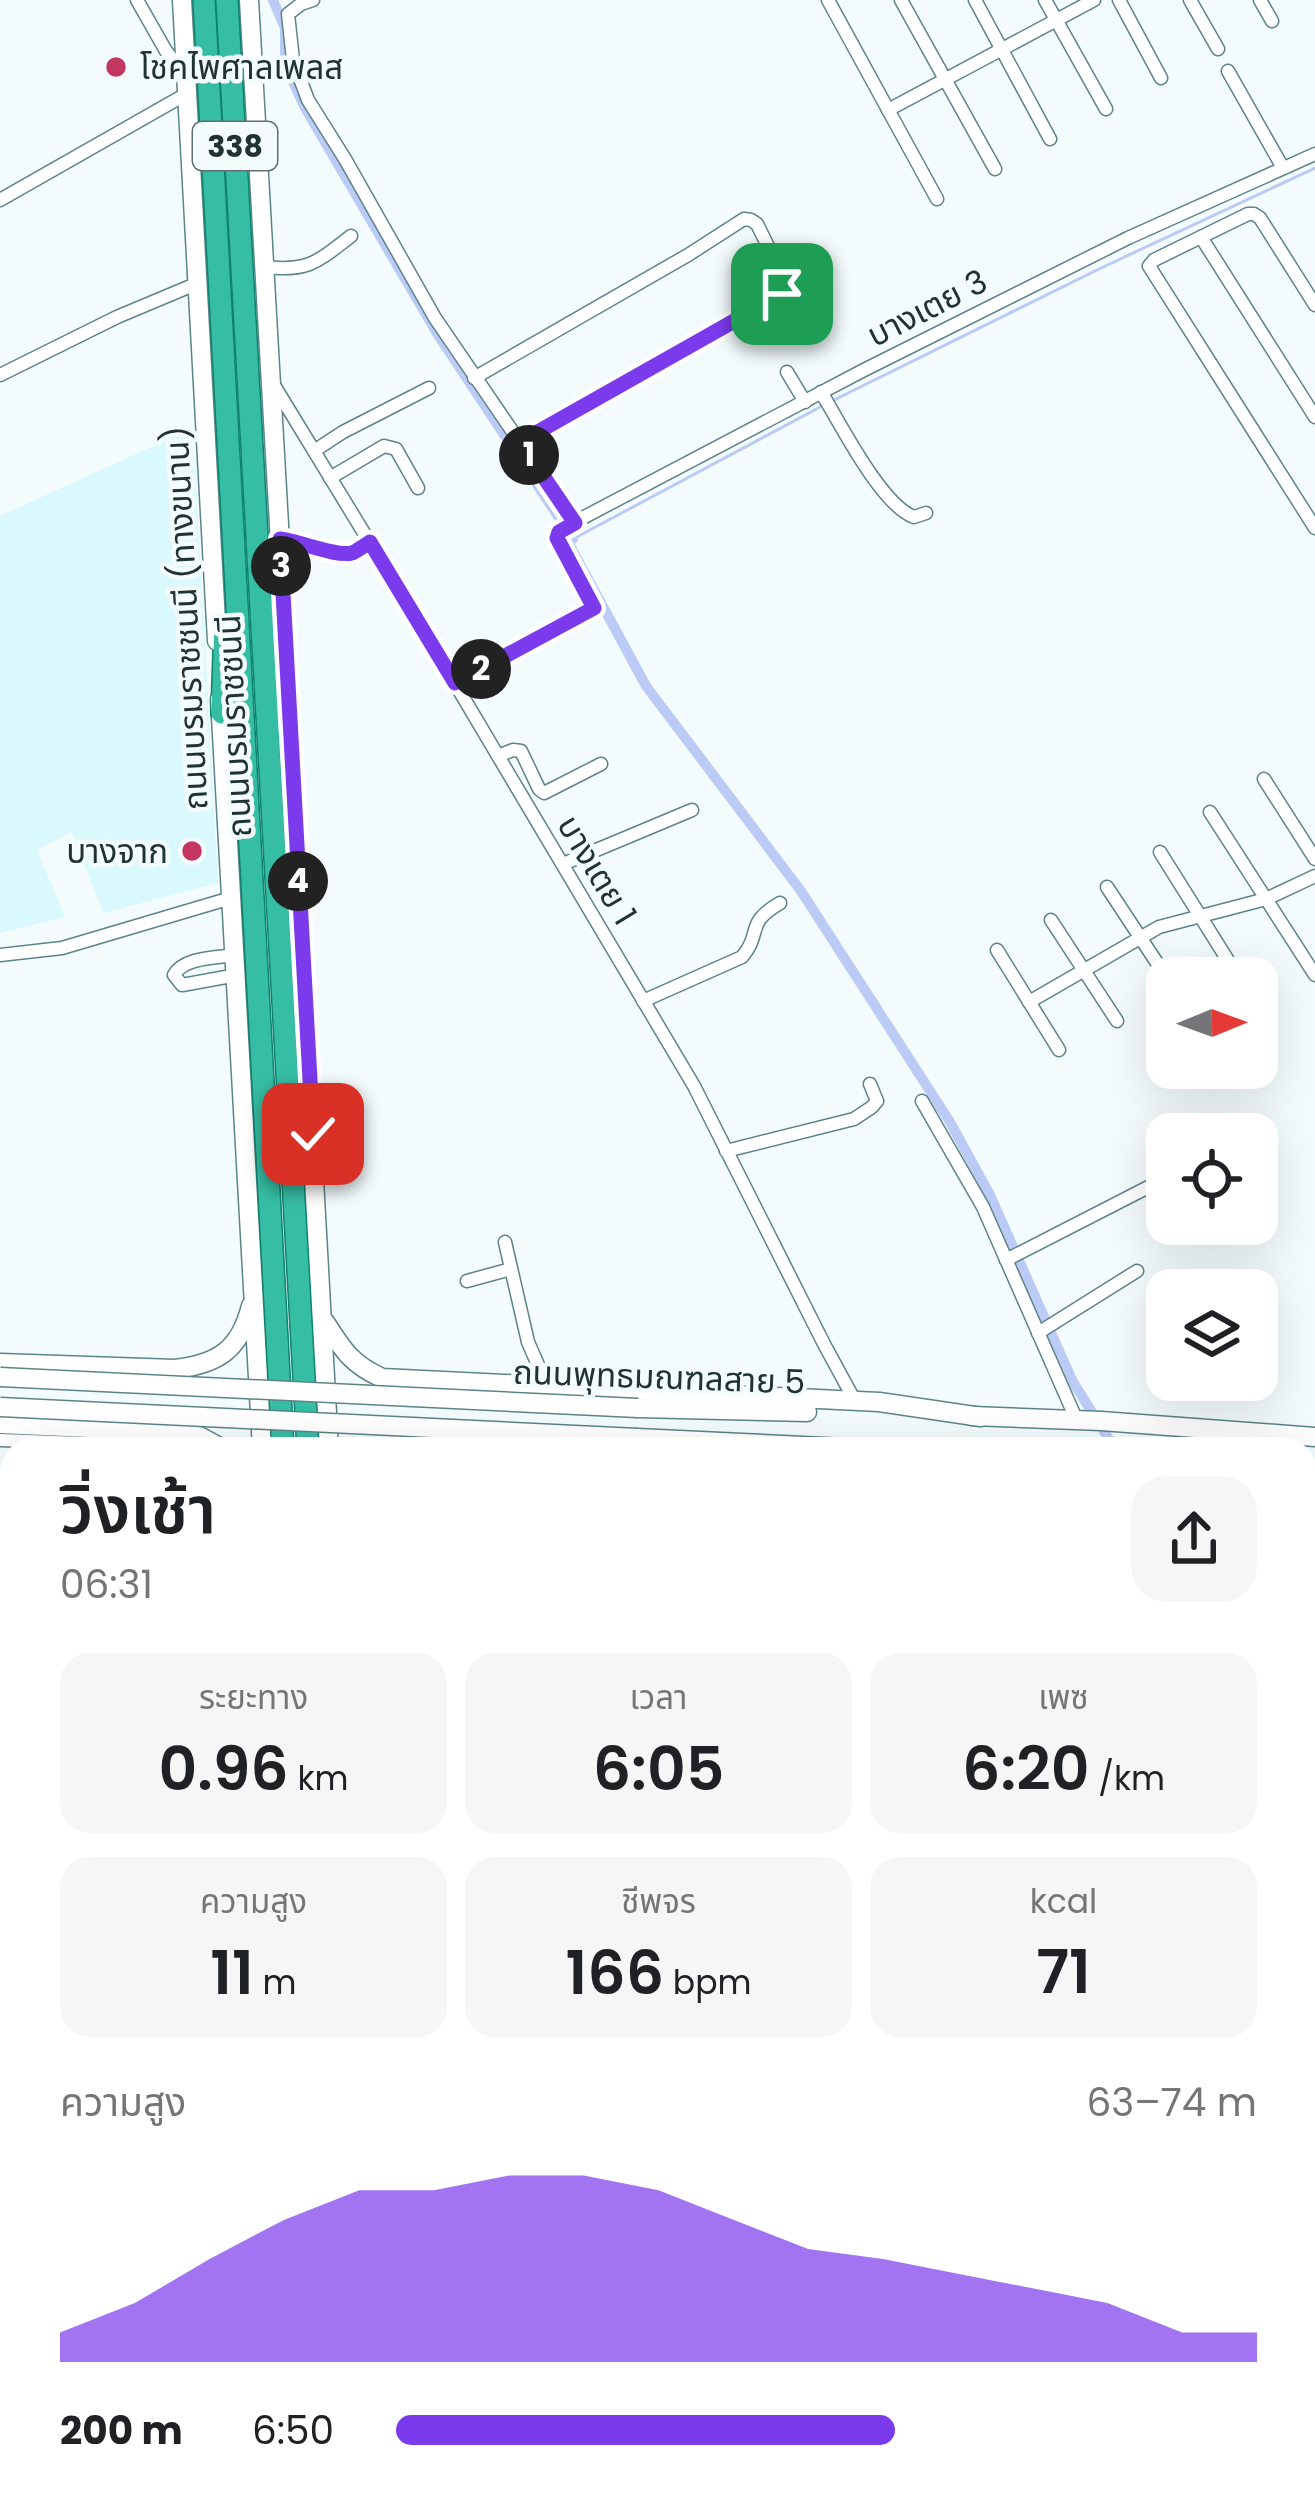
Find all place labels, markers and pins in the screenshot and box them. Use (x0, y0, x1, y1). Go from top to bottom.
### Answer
place label: โชคไพศาลเพลส (140, 44, 343, 91)
marker: โชคไพศาลเพลส (103, 54, 129, 80)
pin (731, 243, 833, 345)
pin: 1 (499, 425, 559, 485)
pin: 3 (251, 536, 311, 596)
pin: 2 (451, 639, 511, 699)
place label: บางจาก (66, 828, 168, 875)
marker: บางจาก (179, 838, 205, 864)
pin: 4 (268, 851, 328, 911)
pin (262, 1083, 364, 1185)

